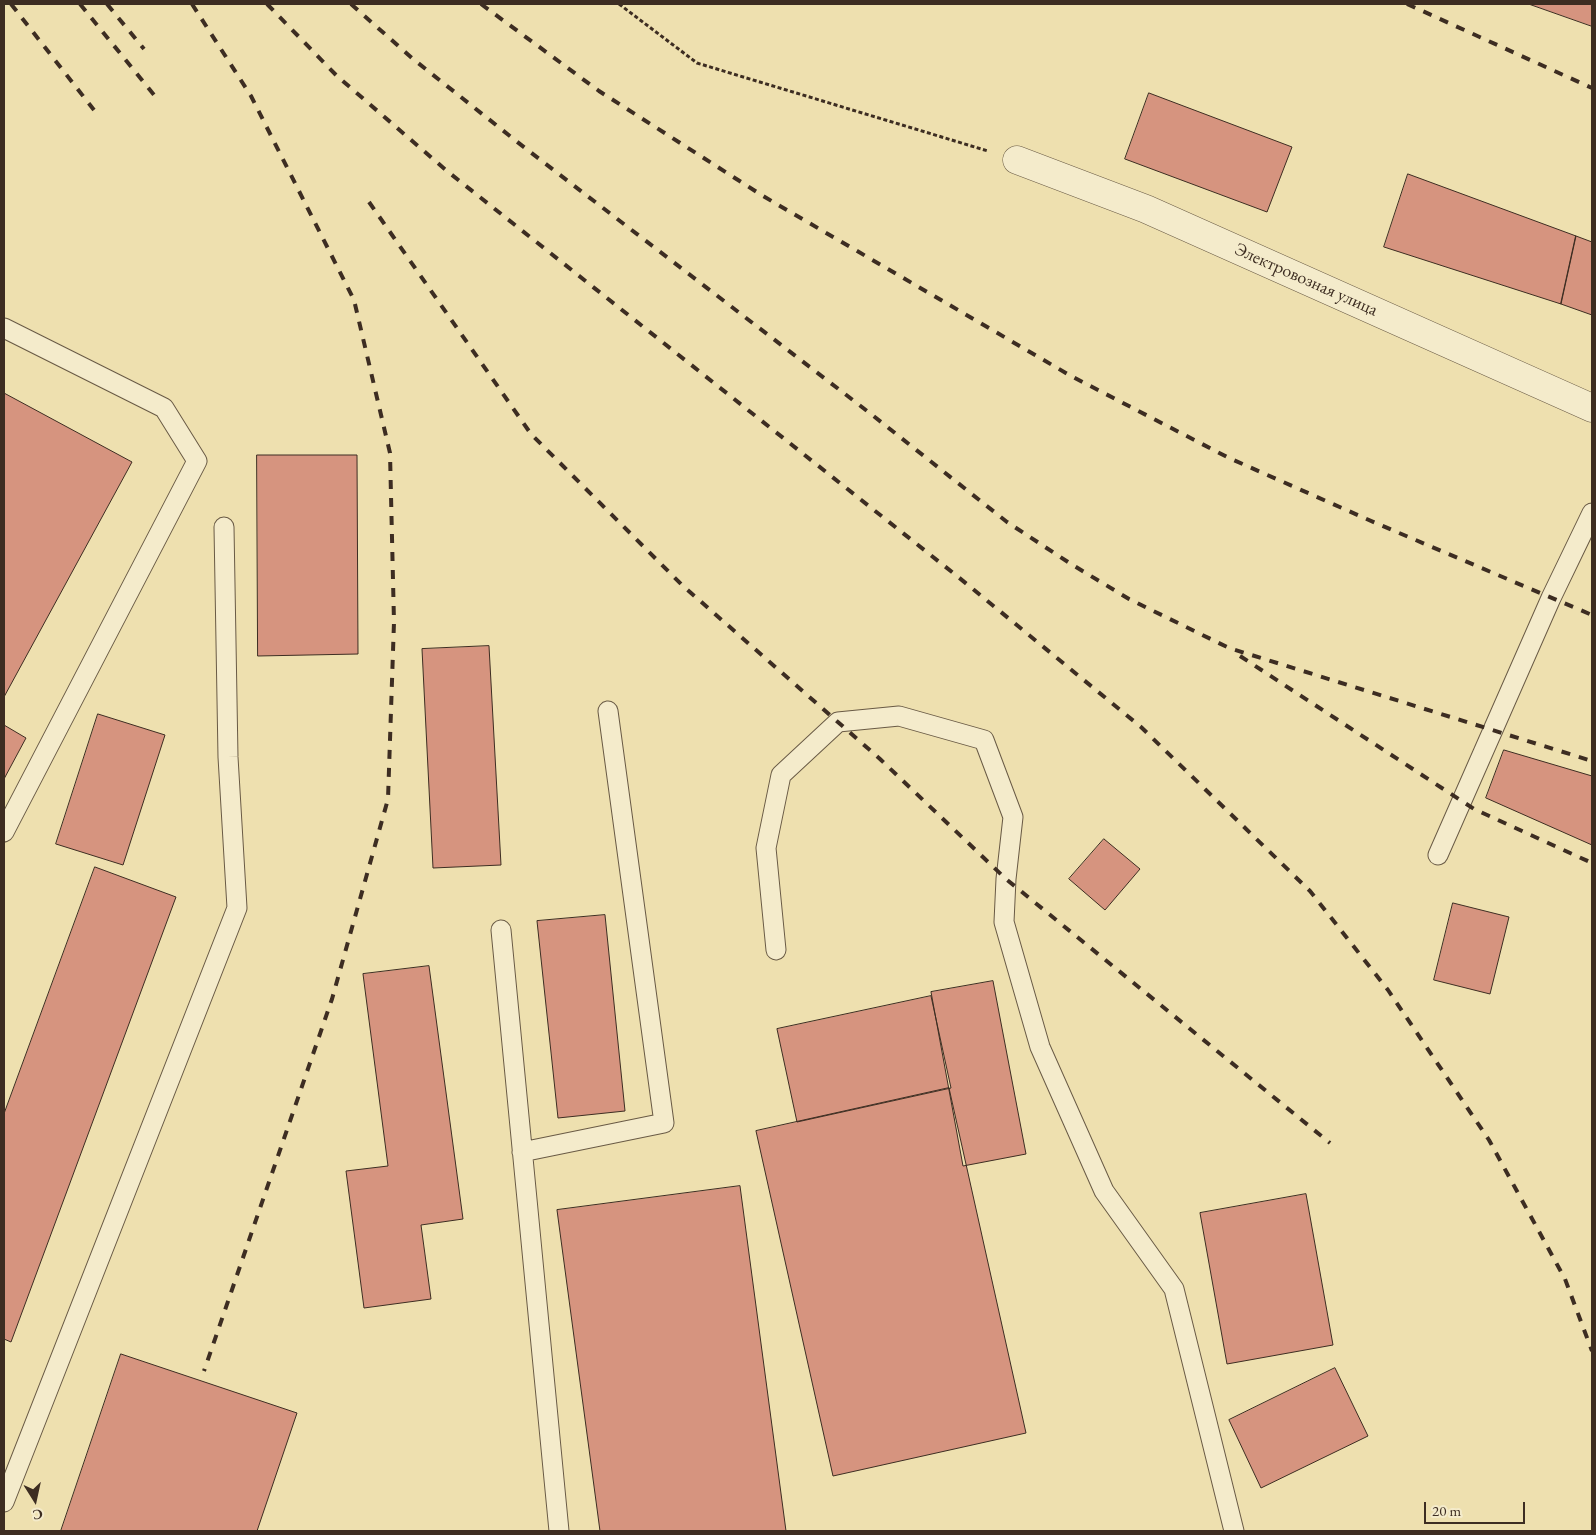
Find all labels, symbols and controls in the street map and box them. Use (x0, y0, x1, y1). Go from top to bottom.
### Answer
street label: Электровозная улица (1231, 239, 1381, 321)
north arrow (10, 1475, 60, 1525)
scale bar (1426, 1492, 1527, 1524)
text: 20 m (1432, 1501, 1461, 1520)
text: С (31, 1505, 44, 1524)

